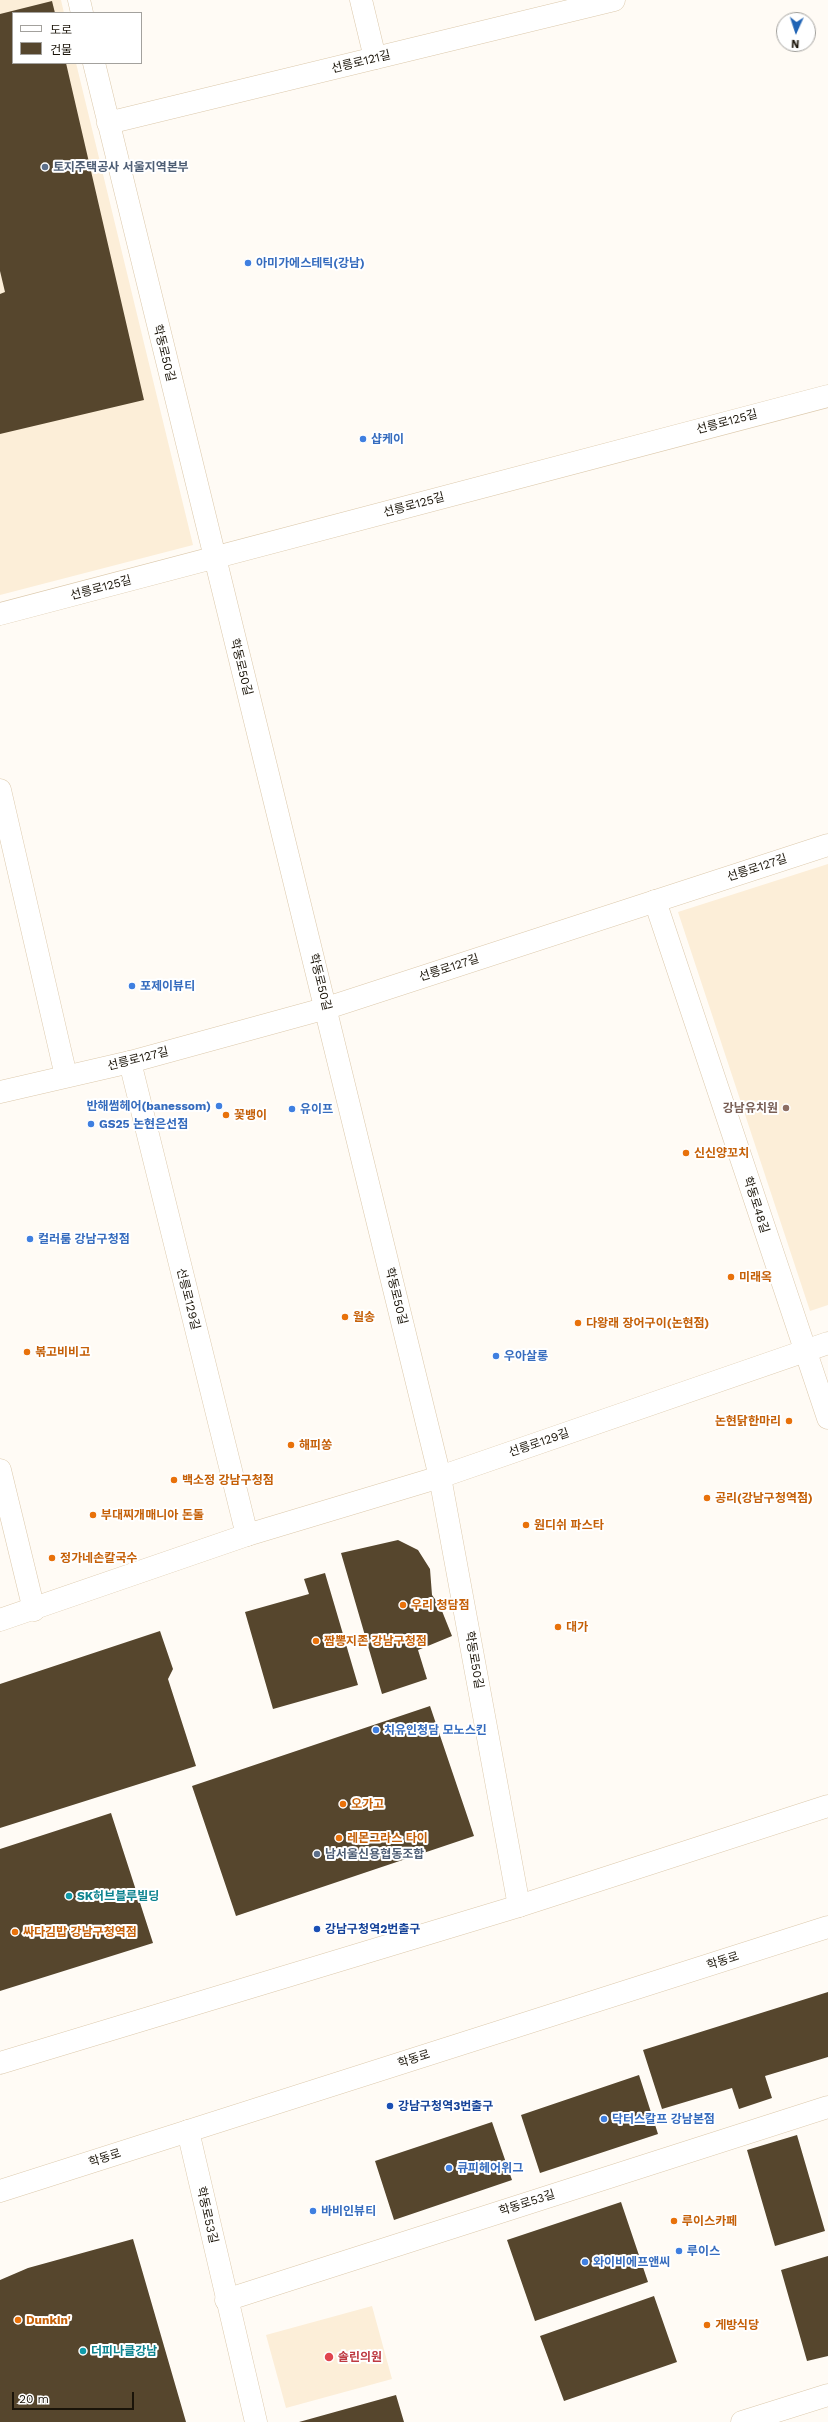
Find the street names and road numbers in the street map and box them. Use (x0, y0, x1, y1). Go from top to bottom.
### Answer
street label: 선릉로121길 (330, 48, 392, 76)
street label: 학동로50길 (150, 323, 178, 383)
street label: 선릉로125길 (695, 407, 759, 437)
street label: 선릉로125길 (382, 490, 446, 520)
street label: 선릉로125길 (69, 573, 133, 603)
street label: 학동로50길 (227, 637, 255, 697)
street label: 선릉로127길 (725, 852, 789, 884)
street label: 학동로50길 (306, 952, 334, 1012)
street label: 선릉로127길 (417, 952, 481, 984)
street label: 선릉로127길 (106, 1044, 170, 1074)
street label: 학동로48길 (740, 1175, 772, 1235)
street label: 학동로50길 (382, 1266, 410, 1326)
street label: 선릉로129길 (173, 1267, 203, 1331)
street label: 선릉로129길 (507, 1426, 571, 1460)
street label: 학동로50길 (462, 1630, 486, 1690)
street label: 학동로 (705, 1949, 741, 1973)
street label: 학동로 (396, 2047, 432, 2071)
street label: 학동로 (87, 2146, 123, 2170)
street label: 학동로53길 (193, 2185, 221, 2245)
street label: 학동로53길 (497, 2187, 557, 2219)

